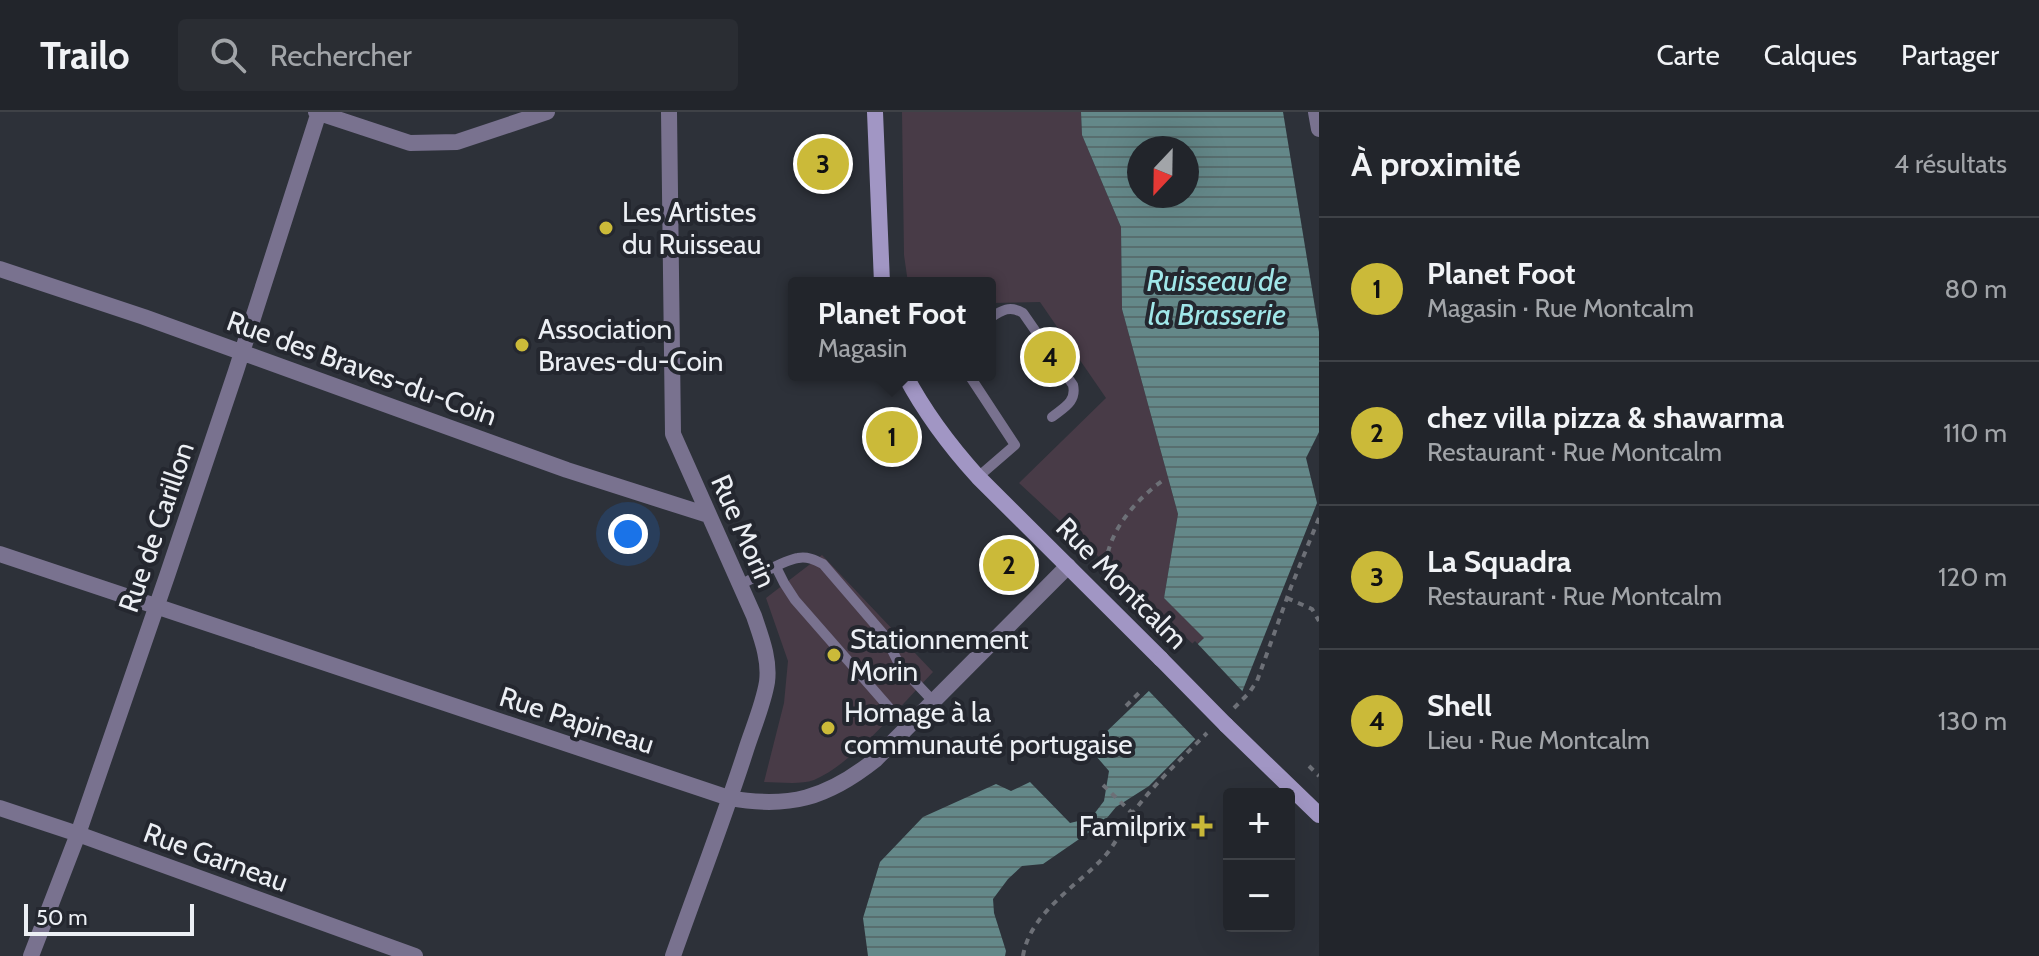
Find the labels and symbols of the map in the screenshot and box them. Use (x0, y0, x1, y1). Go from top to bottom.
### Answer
pin: 3 (797, 134, 849, 194)
north arrow (1127, 136, 1199, 208)
place label: Les Artistes du Ruisseau (622, 195, 761, 261)
marker: Les Artistes du Ruisseau (597, 219, 615, 237)
water label: Ruisseau de la Brasserie (1146, 262, 1288, 333)
street label: Rue des Braves-du-Coin (222, 303, 502, 433)
place label: Association Braves-du-Coin (538, 312, 723, 378)
pin: 4 (1024, 327, 1076, 387)
marker: Association Braves-du-Coin (513, 336, 531, 354)
pin: 1 (866, 407, 918, 467)
street label: Rue de Carillon (111, 437, 201, 617)
street label: Rue Morin (704, 469, 784, 593)
street label: Rue Montcalm (1049, 510, 1195, 656)
your location (608, 514, 648, 554)
pin: 2 (983, 535, 1035, 595)
place label: Stationnement Morin (850, 622, 1029, 688)
marker: Stationnement Morin (825, 646, 843, 664)
street label: Rue Papineau (495, 679, 659, 761)
place label: Homage à la communauté portugaise (844, 695, 1133, 761)
marker: Homage à la communauté portugaise (819, 719, 837, 737)
place label: Familprix (1079, 809, 1186, 843)
street label: Rue Garneau (139, 815, 293, 899)
marker: Familprix (1193, 817, 1211, 835)
scale bar (24, 900, 194, 936)

